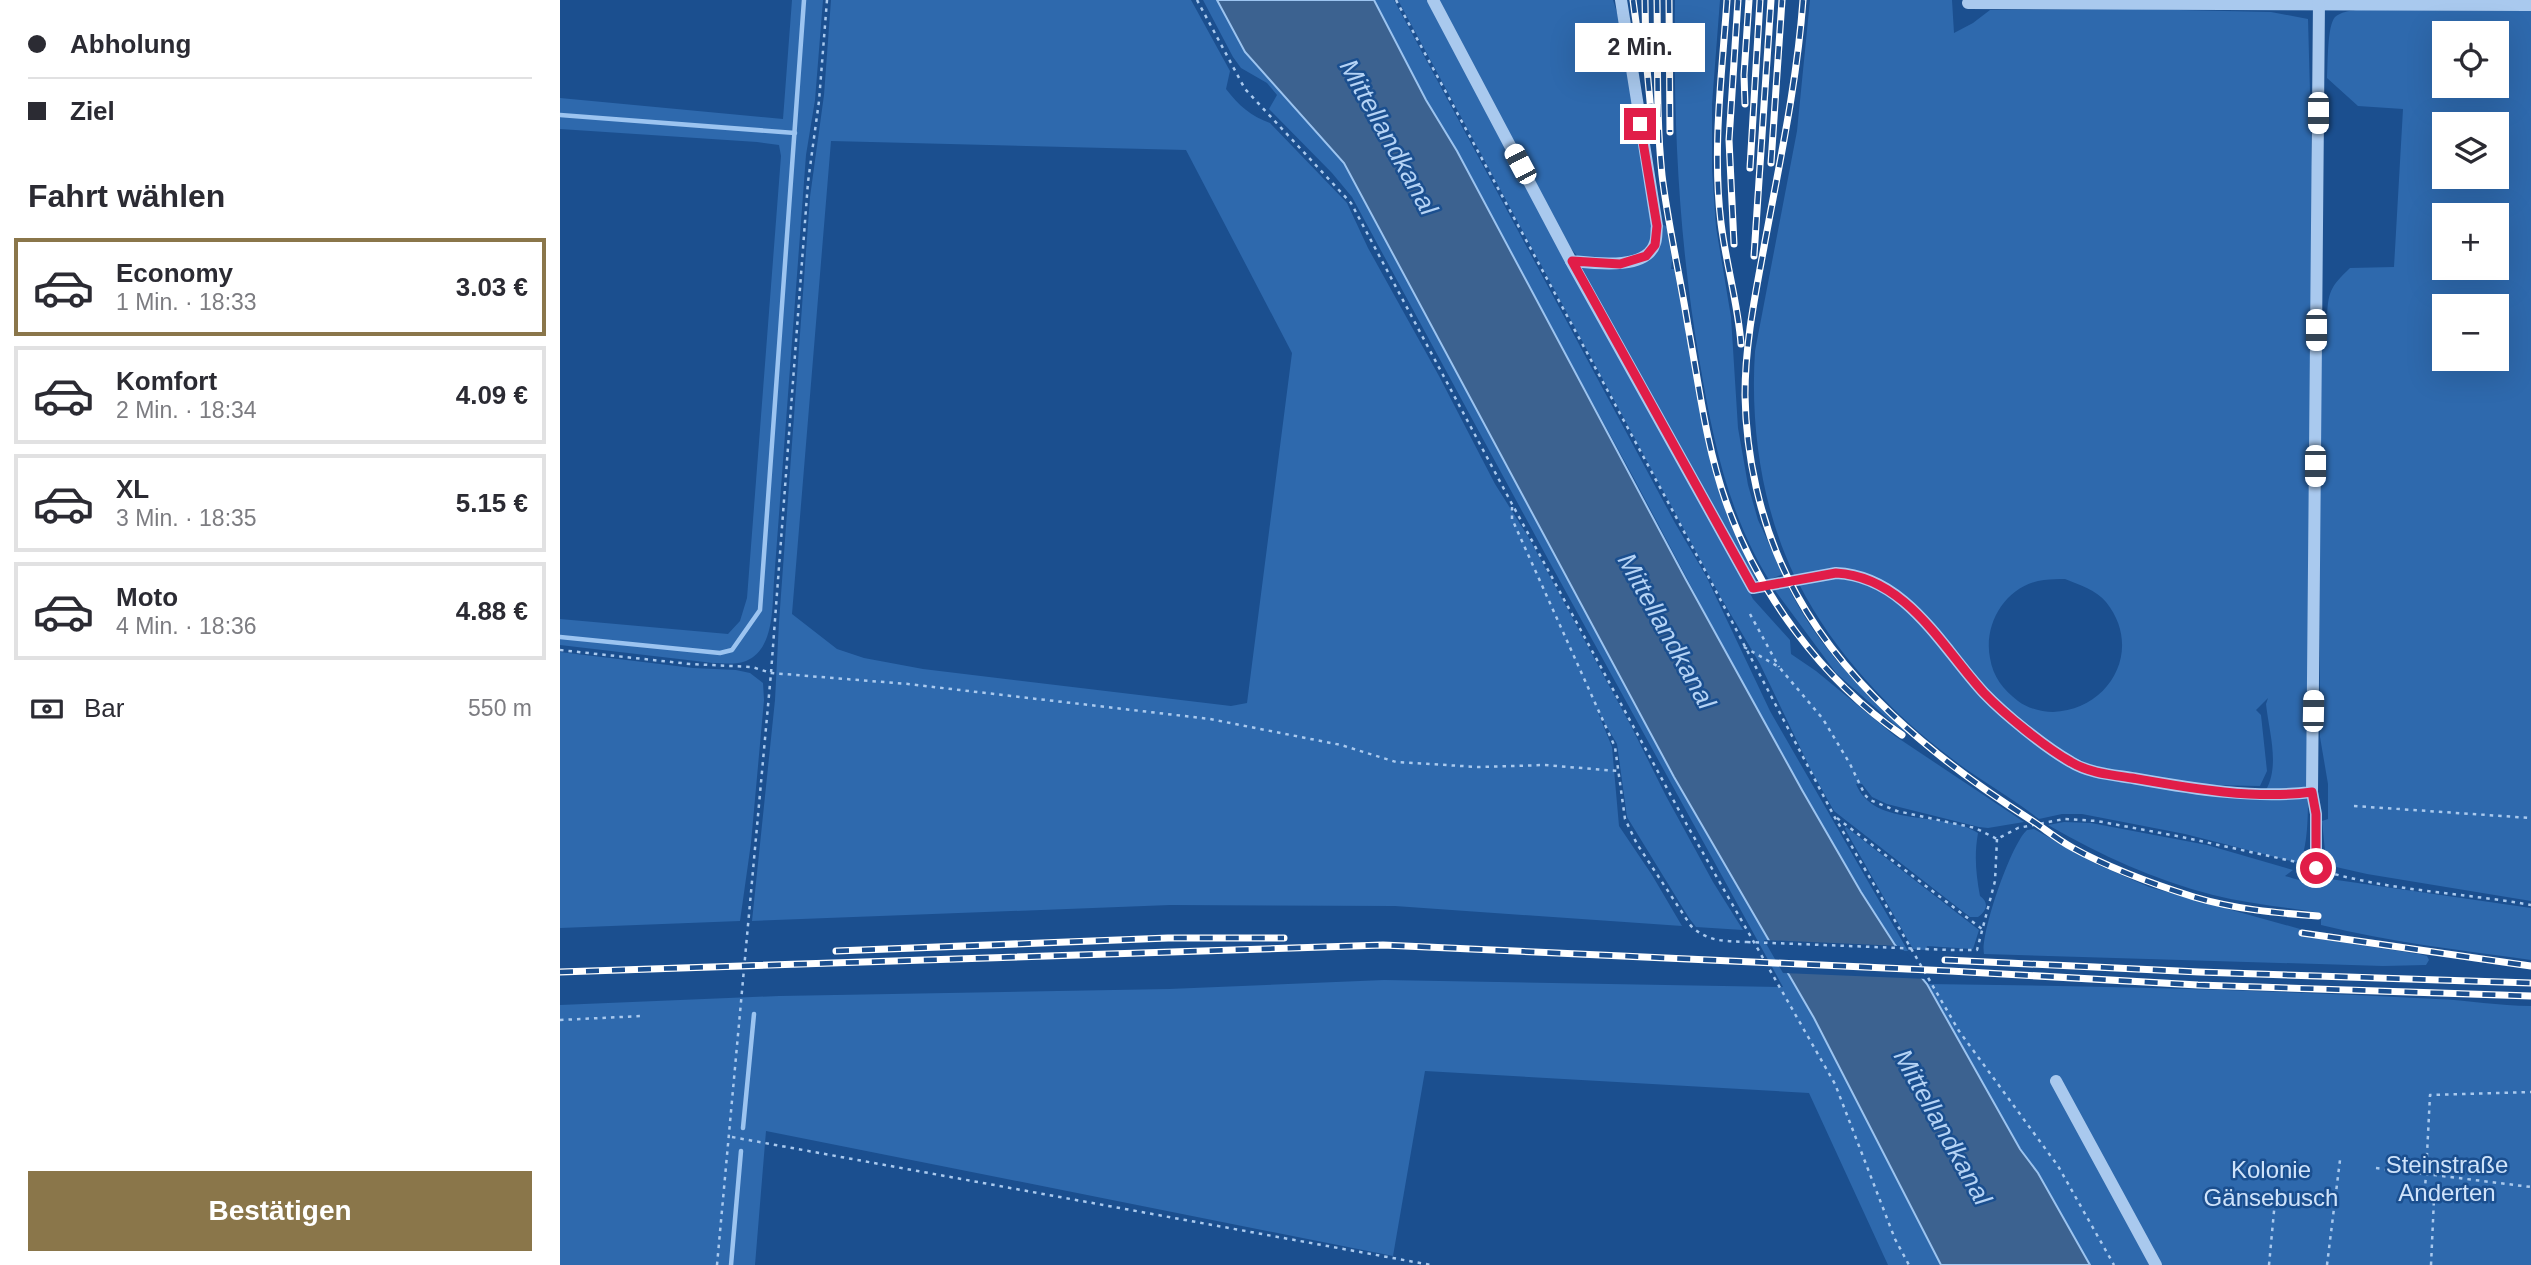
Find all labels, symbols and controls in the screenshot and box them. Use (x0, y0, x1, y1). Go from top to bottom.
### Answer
map controls (2432, 21, 2509, 371)
button: locate (2432, 21, 2509, 98)
callout: 2 Min. (1575, 23, 1705, 72)
text: Abholung (70, 29, 191, 59)
text: 2 Min. (1607, 34, 1673, 60)
water label: Mittellandkanal (1334, 54, 1445, 221)
car (2308, 92, 2329, 134)
text: Ziel (70, 96, 115, 126)
route end (1624, 108, 1656, 140)
button: layers (2432, 112, 2509, 189)
car (1501, 141, 1540, 187)
text: Fahrt wählen (28, 178, 225, 214)
button: + (2432, 203, 2509, 280)
icon: car (32, 256, 95, 319)
text: Economy (116, 258, 233, 288)
text: 3.03 € (456, 272, 528, 302)
text: 1 Min. · 18:33 (116, 289, 257, 315)
button: − (2432, 294, 2509, 371)
car (2306, 309, 2327, 351)
icon: car (32, 364, 95, 427)
text: Komfort (116, 366, 217, 396)
text: 4.09 € (456, 380, 528, 410)
text: 2 Min. · 18:34 (116, 397, 257, 423)
car (2305, 445, 2326, 487)
icon: car (32, 472, 95, 535)
text: XL (116, 474, 149, 504)
text: 5.15 € (456, 488, 528, 518)
text: 3 Min. · 18:35 (116, 505, 257, 531)
water label: Mittellandkanal (1612, 548, 1723, 715)
icon: car (32, 580, 95, 643)
text: Moto (116, 582, 178, 612)
text: 4.88 € (456, 596, 528, 626)
text: 4 Min. · 18:36 (116, 613, 257, 639)
icon: cash (28, 690, 66, 728)
car (2303, 690, 2324, 732)
text: Bar (84, 693, 124, 723)
text: 550 m (468, 695, 532, 721)
route start (2300, 852, 2332, 884)
water label: Mittellandkanal (1888, 1044, 1999, 1211)
park label: Steinstraße Anderten (2386, 1151, 2508, 1206)
park label: Kolonie Gänsebusch (2204, 1156, 2338, 1211)
button: Bestätigen (28, 1171, 532, 1251)

